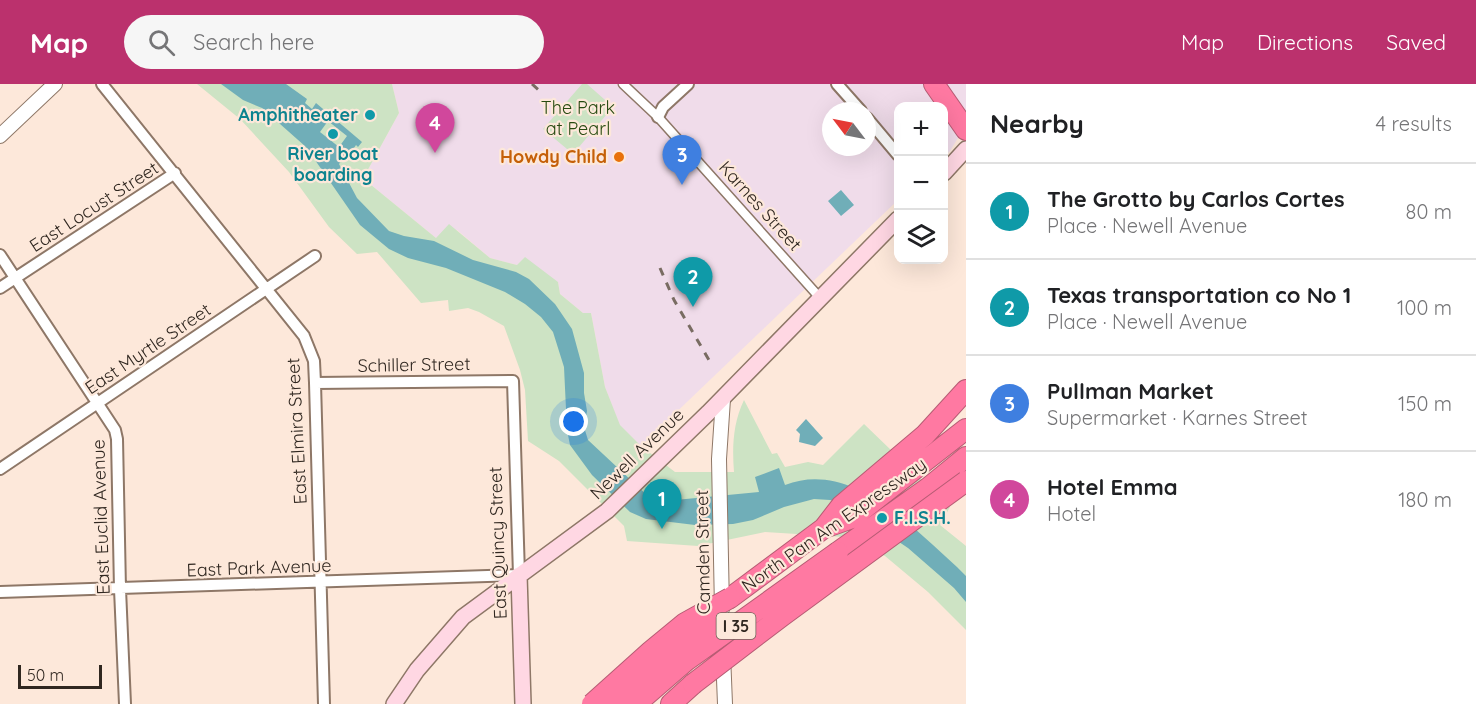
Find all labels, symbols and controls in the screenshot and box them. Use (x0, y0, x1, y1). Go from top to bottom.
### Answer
search box (124, 15, 544, 69)
text: Map (30, 25, 88, 60)
icon: search (145, 26, 178, 59)
text: Search here (193, 28, 315, 56)
text: Map (1181, 29, 1224, 55)
text: Directions (1257, 29, 1353, 55)
text: Saved (1386, 29, 1446, 55)
park label: The Park at Pearl (541, 96, 615, 140)
north arrow (822, 102, 876, 156)
map controls (894, 102, 948, 264)
button: + (894, 102, 948, 156)
place label: Amphitheater (238, 103, 358, 126)
pin: 4 (416, 104, 454, 153)
text: Nearby (990, 107, 1084, 140)
marker: Amphitheater (363, 108, 377, 122)
text: 4 results (1376, 111, 1452, 136)
marker: River boat boarding (326, 127, 340, 141)
pin: 3 (662, 135, 702, 185)
place label: River boat boarding (287, 142, 379, 186)
place label: Howdy Child (500, 145, 607, 168)
marker: Howdy Child (612, 150, 626, 164)
street label: East Locust Street (25, 156, 163, 257)
street label: Karnes Street (714, 156, 807, 255)
button: − (894, 156, 948, 210)
text: The Grotto by Carlos Cortes (1047, 185, 1345, 213)
text: 1 (1006, 199, 1013, 224)
text: 80 m (1406, 199, 1452, 224)
button: layers (894, 210, 948, 264)
text: Place · Newell Avenue (1047, 213, 1247, 238)
pin: 2 (674, 258, 712, 307)
text: Texas transportation co No 1 (1047, 281, 1351, 309)
text: 2 (1004, 295, 1015, 320)
text: 100 m (1397, 295, 1452, 320)
street label: East Myrtle Street (80, 298, 215, 399)
text: Place · Newell Avenue (1047, 309, 1247, 334)
street label: Schiller Street (357, 352, 471, 377)
street label: East Elmira Street (281, 357, 312, 505)
text: Pullman Market (1047, 377, 1214, 405)
text: 3 (1004, 391, 1015, 416)
text: 150 m (1398, 391, 1452, 416)
street label: Newell Avenue (585, 403, 688, 504)
text: Supermarket · Karnes Street (1047, 405, 1308, 430)
your location (559, 407, 588, 436)
street label: East Euclid Avenue (86, 439, 115, 595)
street label: North Pan Am Expressway (737, 452, 930, 597)
street label: East Quincy Street (483, 466, 512, 620)
text: Hotel Emma (1047, 473, 1177, 501)
pin: 1 (642, 480, 682, 529)
text: 4 (1004, 487, 1015, 512)
text: 180 m (1398, 487, 1452, 512)
street label: Camden Street (690, 489, 715, 615)
text: Hotel (1047, 501, 1096, 526)
place label: F.I.S.H. (894, 506, 951, 529)
marker: F.I.S.H. (875, 511, 889, 525)
street label: East Park Avenue (186, 553, 332, 582)
road number: I 35 (716, 613, 756, 639)
scale bar (18, 662, 102, 690)
text: 50 m (27, 665, 64, 685)

